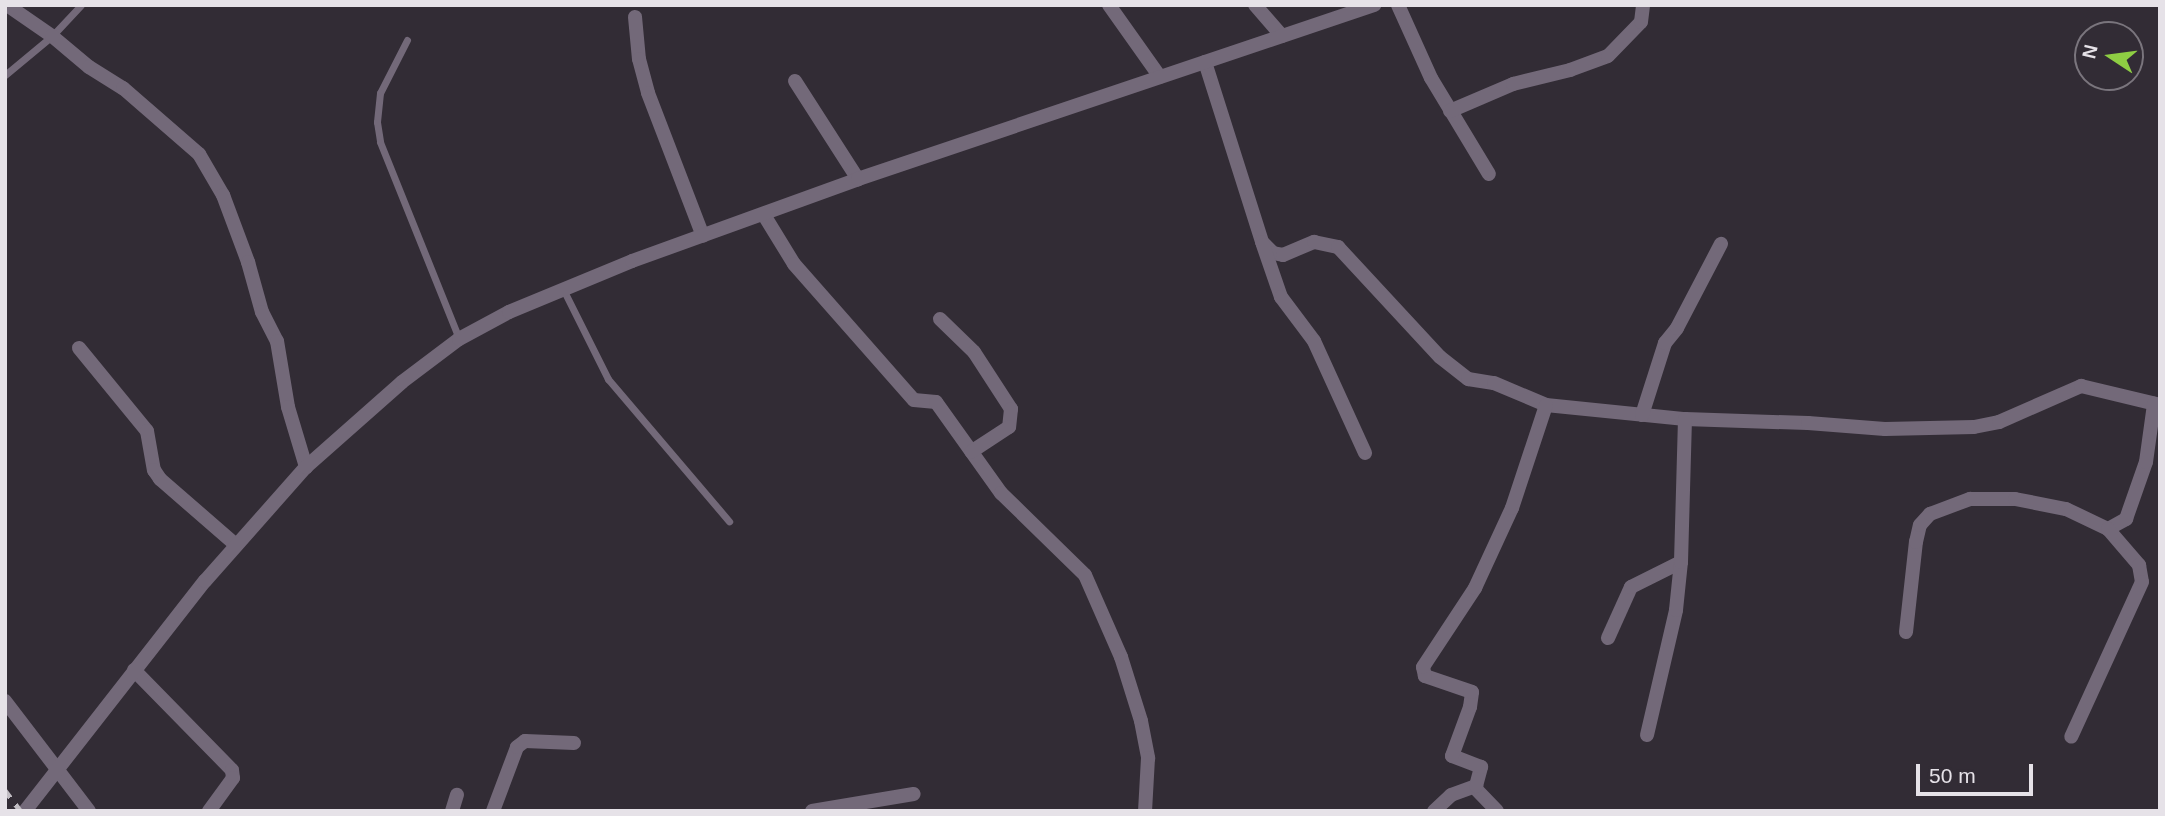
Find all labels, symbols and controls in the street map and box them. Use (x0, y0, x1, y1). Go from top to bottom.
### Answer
north arrow (2074, 21, 2144, 91)
text: N (2078, 43, 2102, 61)
scale bar (1920, 750, 2037, 794)
text: 50 m (1929, 764, 1976, 787)

